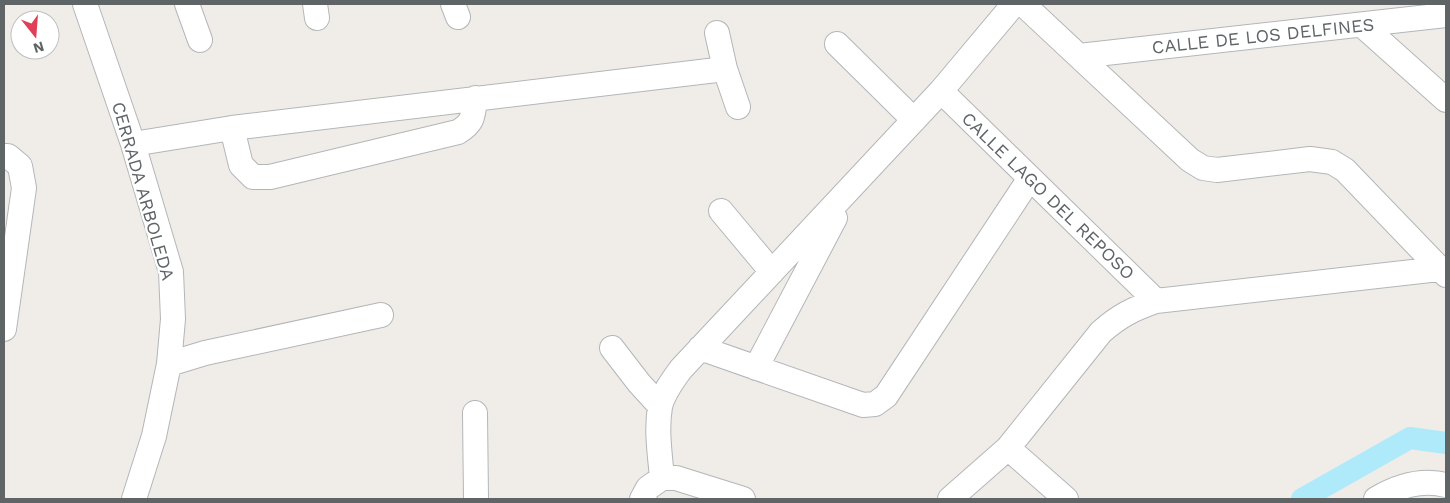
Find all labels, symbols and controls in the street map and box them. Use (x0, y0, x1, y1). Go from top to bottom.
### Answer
north arrow (10, 10, 60, 60)
street label: CALLE DE LOS DELFINES (1151, 13, 1375, 58)
text: N (32, 38, 46, 57)
street label: CERRADA ARBOLEDA (108, 99, 179, 283)
street label: CALLE LAGO DEL REPOSO (958, 107, 1139, 284)

